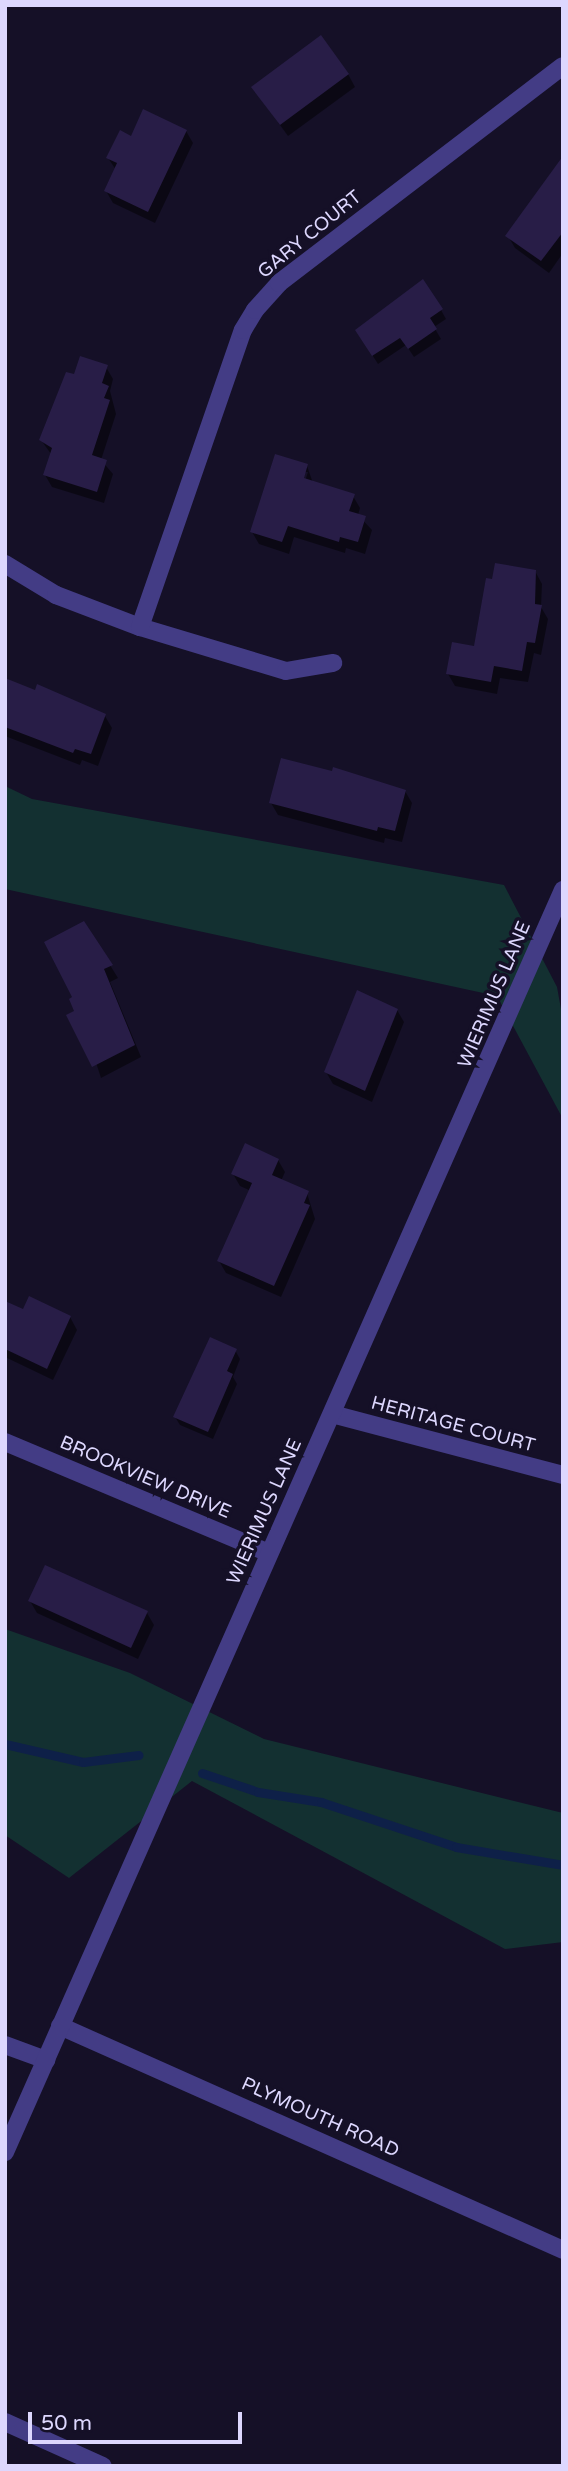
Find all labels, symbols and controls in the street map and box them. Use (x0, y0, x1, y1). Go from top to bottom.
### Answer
street label: GARY COURT (254, 186, 366, 284)
street label: WIERIMUS LANE (454, 918, 536, 1072)
street label: HERITAGE COURT (368, 1392, 538, 1458)
street label: BROOKVIEW DRIVE (56, 1432, 234, 1524)
street label: WIERIMUS LANE (223, 1436, 307, 1588)
street label: PLYMOUTH ROAD (238, 2073, 402, 2163)
scale bar (32, 2398, 245, 2442)
text: 50 m (41, 2411, 92, 2436)

